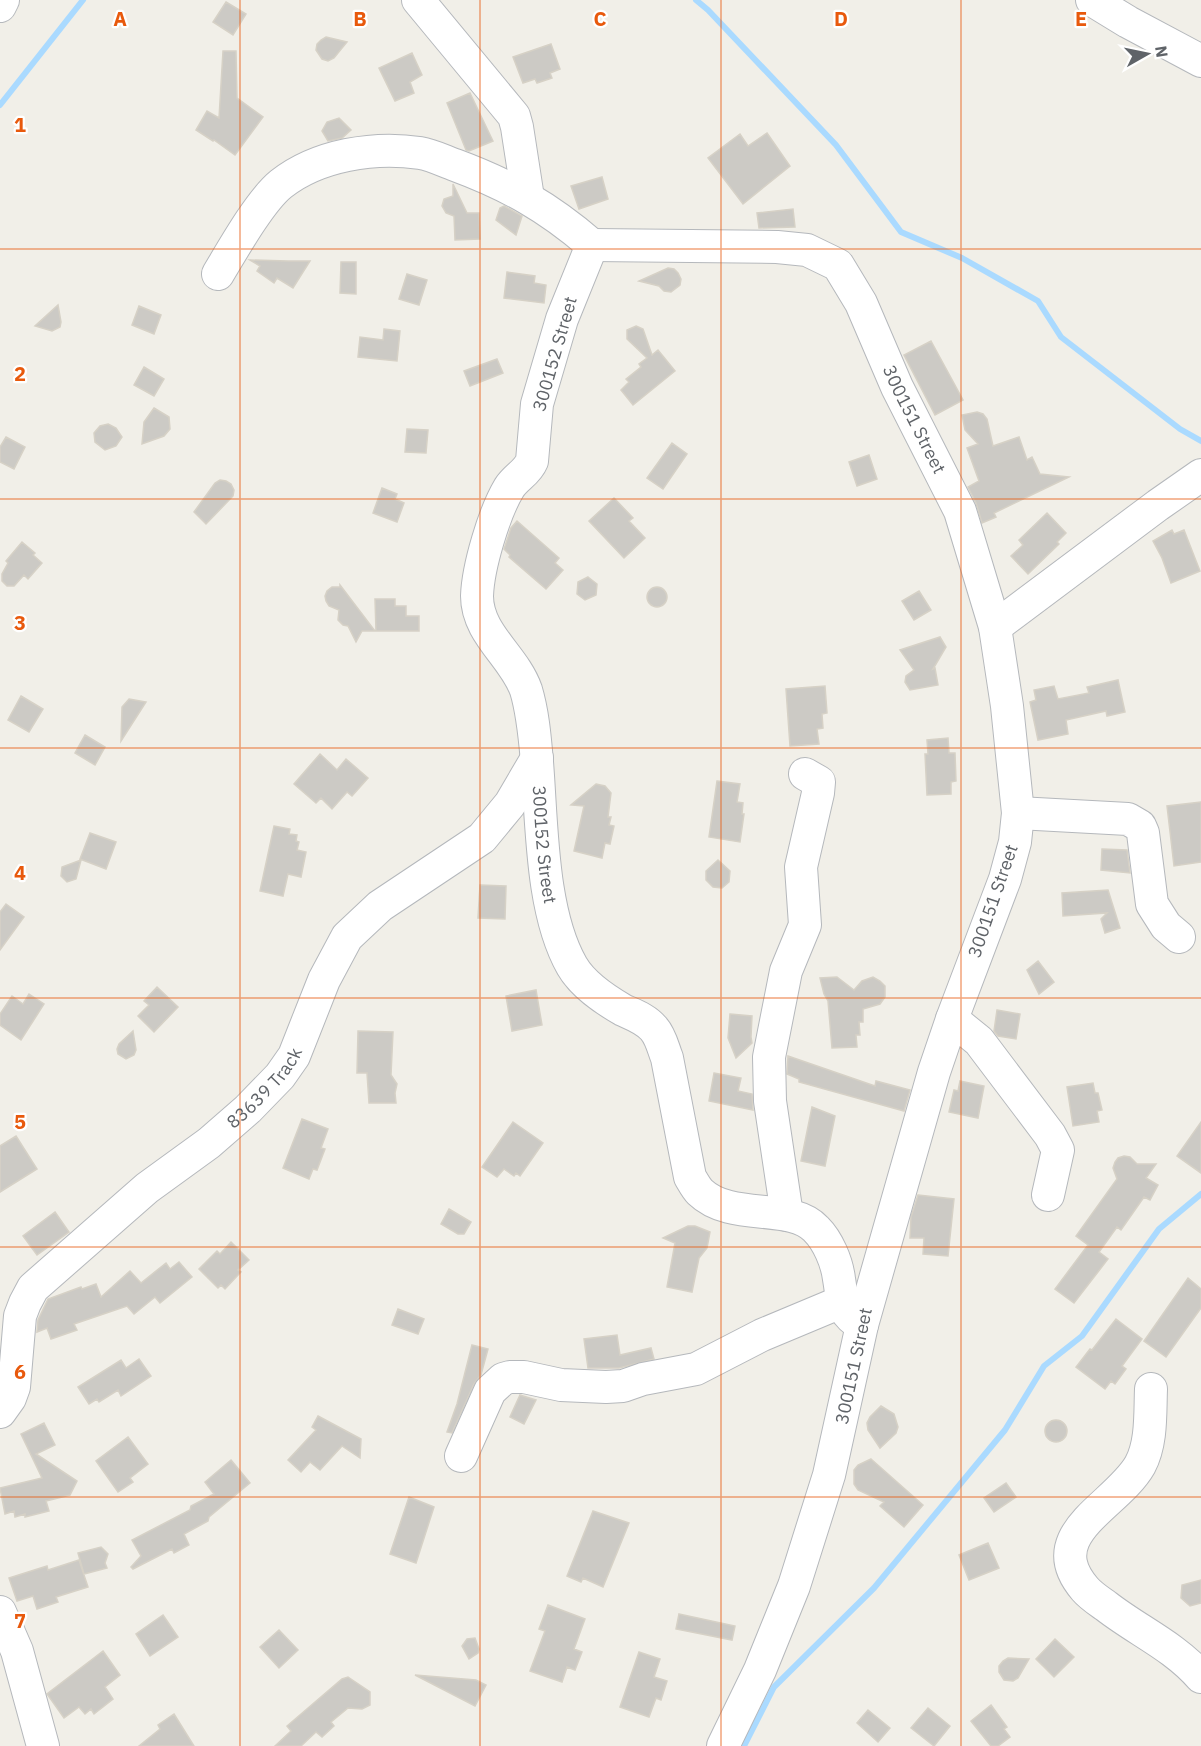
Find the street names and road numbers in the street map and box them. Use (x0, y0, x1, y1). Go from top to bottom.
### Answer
street label: 300152 Street (527, 294, 582, 414)
street label: 300151 Street (878, 361, 951, 477)
street label: 300152 Street (528, 785, 562, 905)
street label: 300151 Street (962, 841, 1023, 961)
street label: 83639 Track (222, 1044, 307, 1133)
street label: 300151 Street (830, 1306, 877, 1426)

